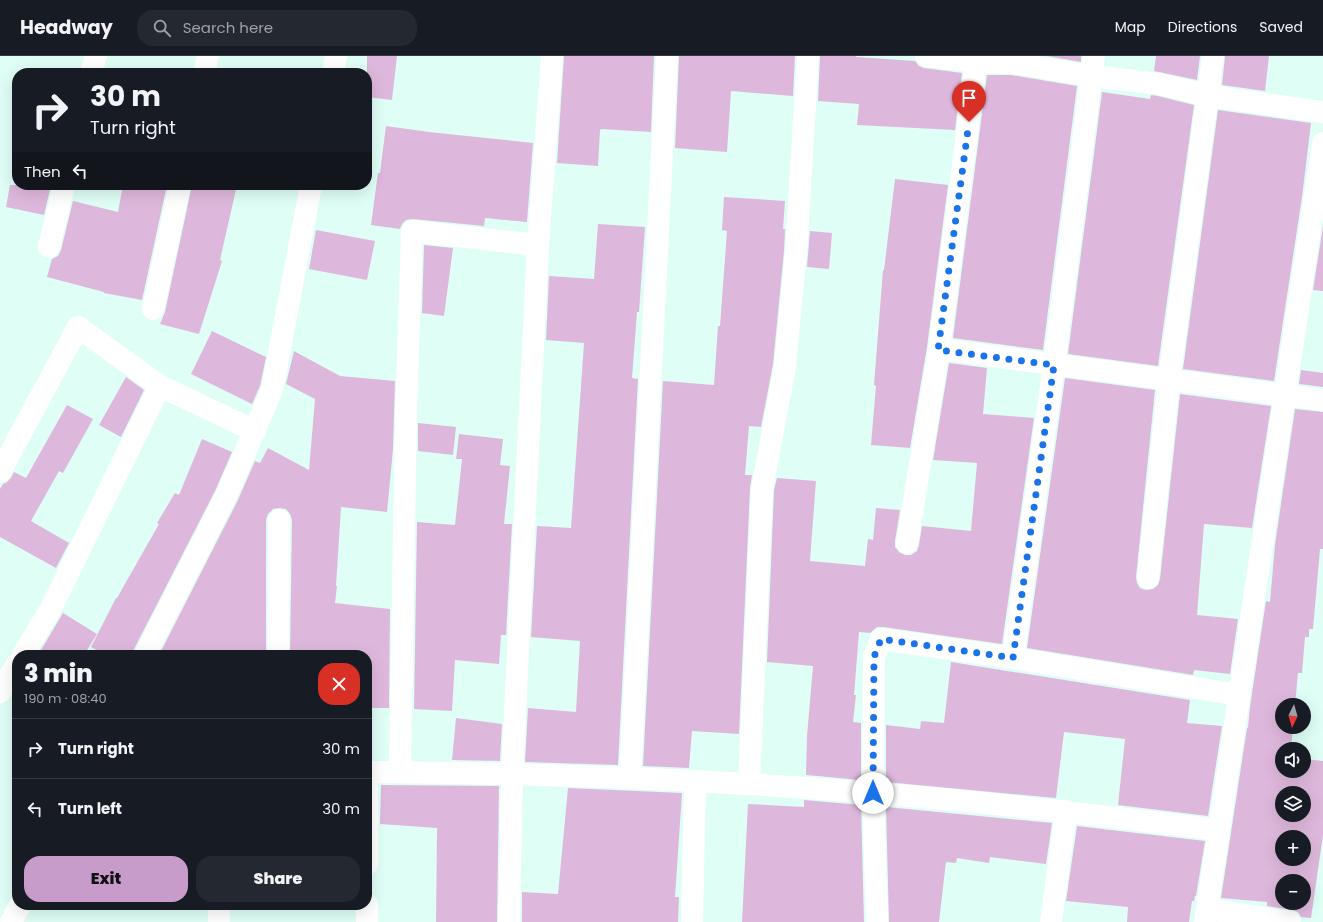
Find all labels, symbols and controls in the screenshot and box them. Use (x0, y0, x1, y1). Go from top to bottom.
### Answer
search box (137, 10, 417, 46)
text: Headway (20, 14, 113, 41)
icon: search (151, 17, 173, 39)
text: Search here (183, 17, 273, 38)
text: Map (1115, 17, 1146, 37)
text: Directions (1168, 17, 1237, 37)
text: Saved (1259, 17, 1303, 37)
text: 30 m (90, 77, 161, 116)
pin (952, 81, 986, 122)
icon: right (24, 84, 76, 136)
icon: arrive (958, 87, 980, 109)
text: Turn right (90, 115, 176, 140)
icon: left (69, 160, 91, 182)
text: Then (24, 161, 61, 182)
text: 3 min (24, 657, 93, 690)
button: close (318, 663, 360, 705)
text: 190 m · 08:40 (24, 689, 107, 708)
north arrow (1275, 698, 1311, 734)
map controls (1275, 698, 1311, 910)
icon: right (24, 738, 46, 760)
text: Turn right (58, 738, 134, 759)
text: 30 m (322, 738, 360, 759)
button: sound (1275, 742, 1311, 778)
position arrow (852, 772, 894, 814)
button: layers (1275, 786, 1311, 822)
icon: left (24, 798, 46, 820)
text: Turn left (58, 798, 122, 819)
text: 30 m (322, 798, 360, 819)
button: + (1275, 830, 1311, 866)
button: Exit (24, 856, 188, 902)
button: Share (196, 856, 360, 902)
button: − (1275, 874, 1311, 910)

